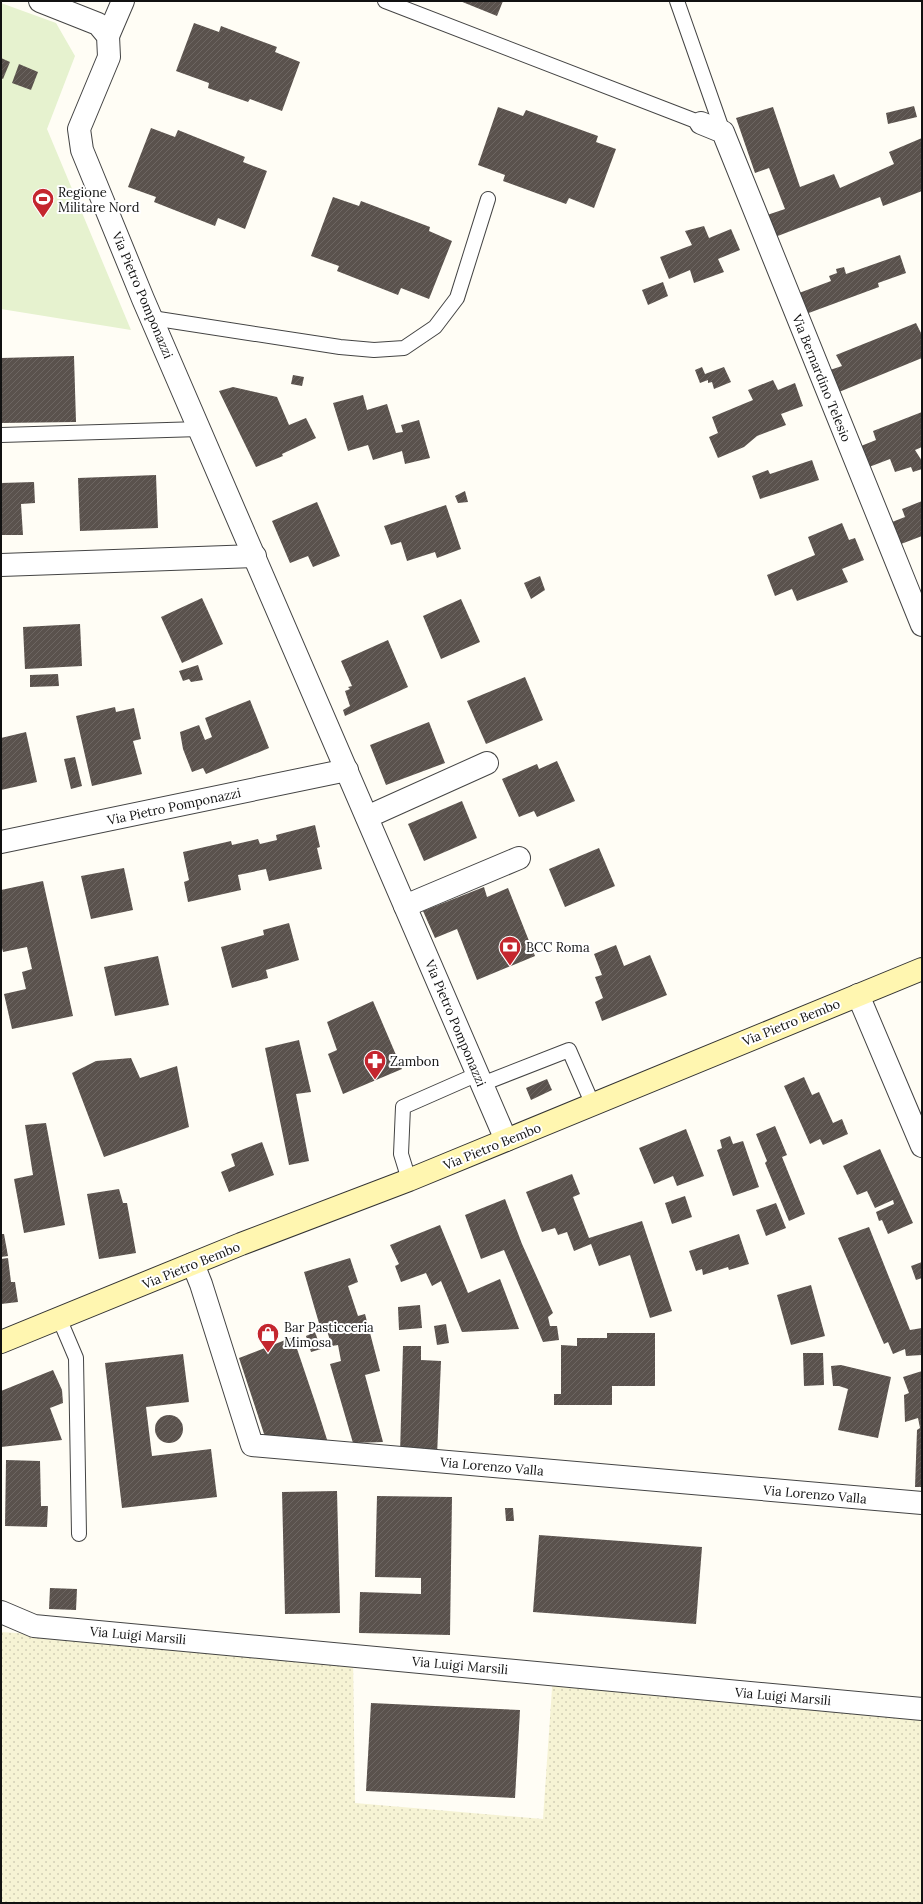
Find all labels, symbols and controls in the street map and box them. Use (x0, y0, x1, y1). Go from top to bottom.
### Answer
place label: Regione Militare Nord (58, 184, 140, 216)
sports icon: Regione Militare Nord (30, 186, 56, 219)
street label: Via Pietro Pomponazzi (108, 228, 177, 361)
street label: Via Bernardino Telesio (788, 311, 855, 445)
street label: Via Pietro Pomponazzi (105, 784, 243, 829)
bank icon: BCC Roma (497, 934, 523, 967)
place label: BCC Roma (526, 939, 590, 956)
street label: Via Pietro Pomponazzi (421, 956, 490, 1089)
street label: Via Pietro Bembo (739, 995, 843, 1050)
pharmacy icon: Zambon (362, 1048, 388, 1081)
place label: Zambon (390, 1053, 439, 1070)
street label: Via Pietro Bembo (440, 1119, 544, 1174)
street label: Via Pietro Bembo (139, 1238, 243, 1293)
place label: Bar Pasticceria Mimosa (284, 1319, 374, 1351)
shop icon: Bar Pasticceria Mimosa (255, 1321, 281, 1354)
street label: Via Lorenzo Valla (438, 1453, 545, 1480)
street label: Via Lorenzo Valla (761, 1481, 868, 1508)
street label: Via Luigi Marsili (88, 1623, 187, 1648)
street label: Via Luigi Marsili (410, 1653, 509, 1678)
street label: Via Luigi Marsili (733, 1684, 832, 1709)

